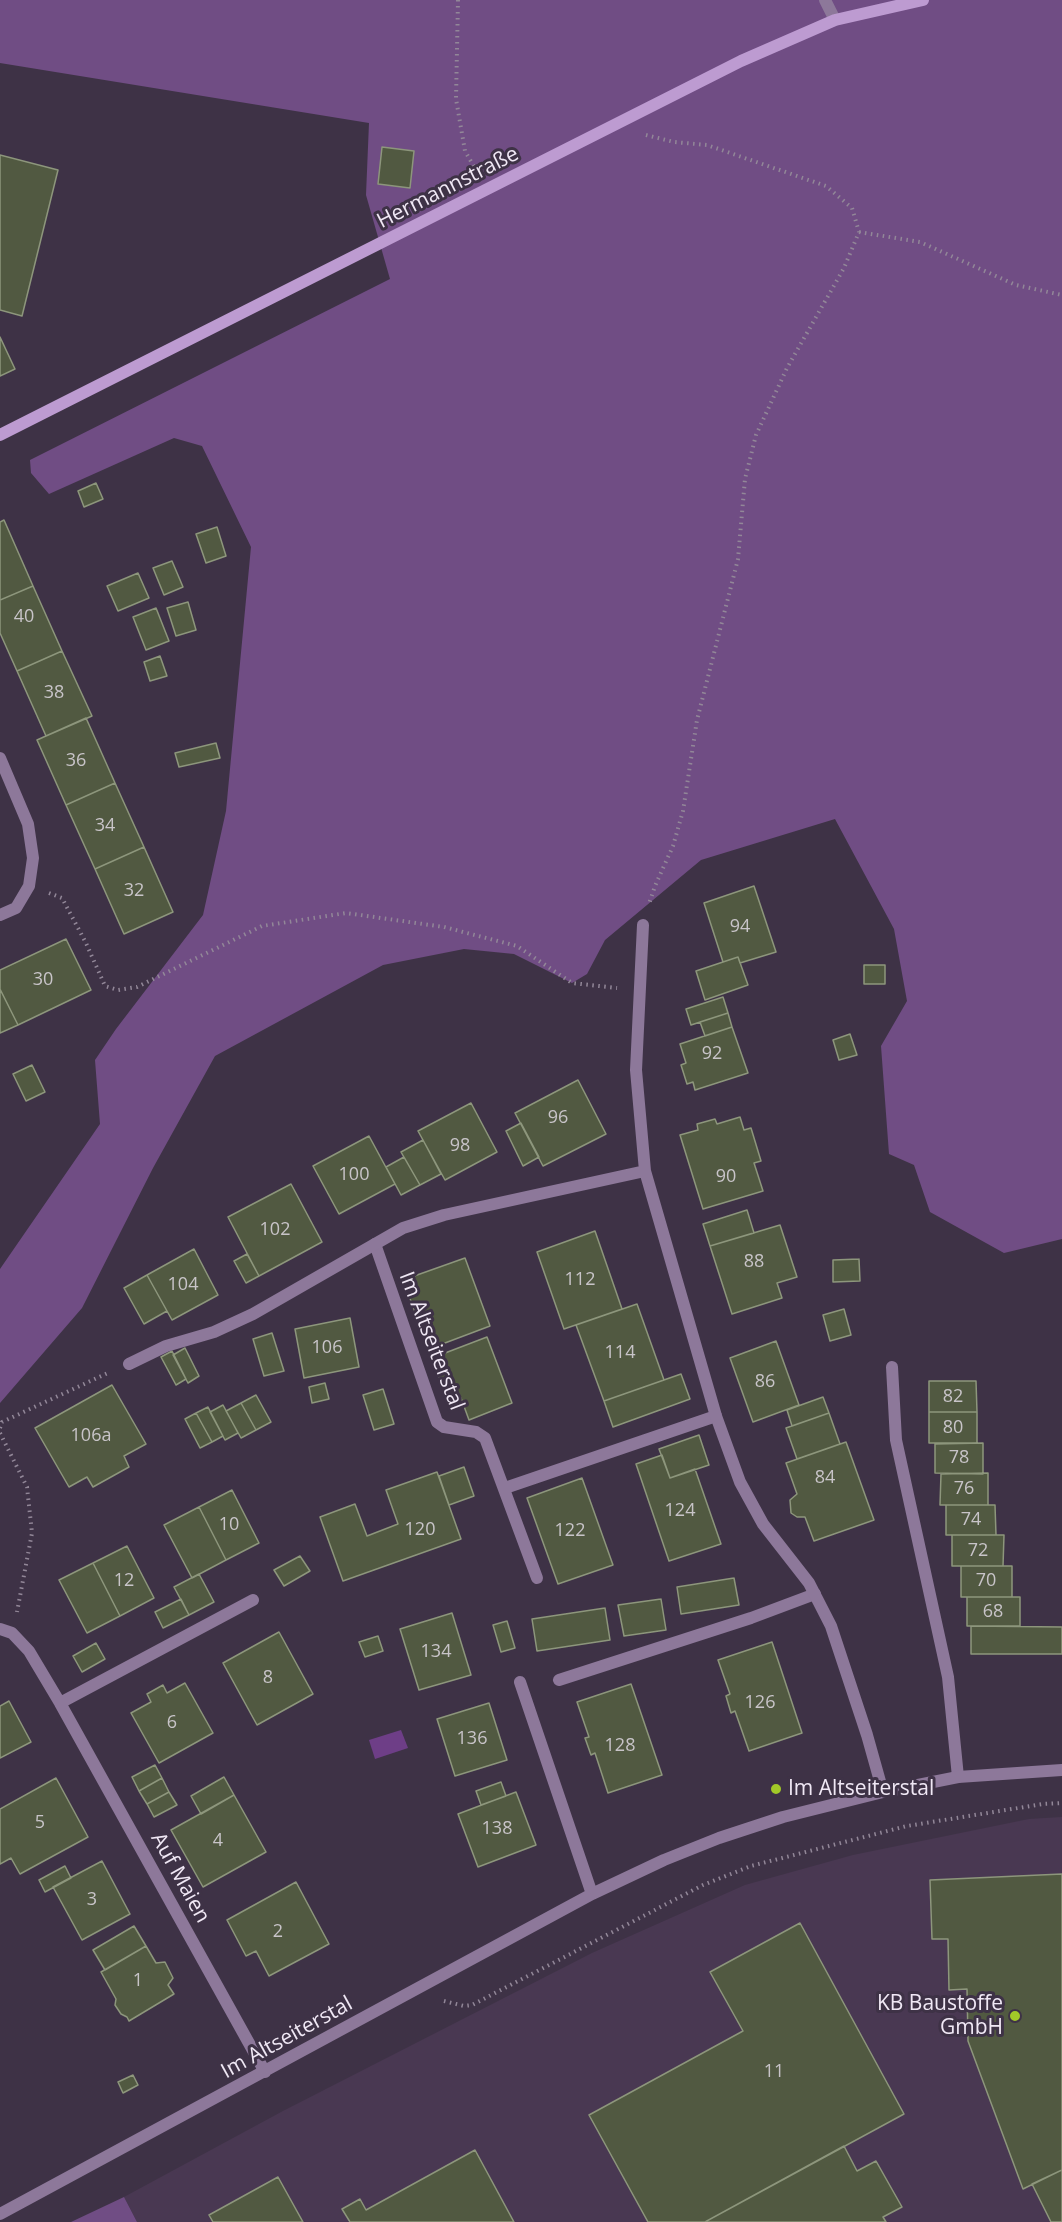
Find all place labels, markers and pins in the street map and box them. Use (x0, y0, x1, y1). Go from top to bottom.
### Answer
place label: Im Altseiterstal (788, 1776, 934, 1802)
marker: Im Altseiterstal (769, 1782, 783, 1796)
place label: KB Baustoffe GmbH (877, 1991, 1003, 2041)
marker: KB Baustoffe GmbH (1008, 2009, 1022, 2023)

